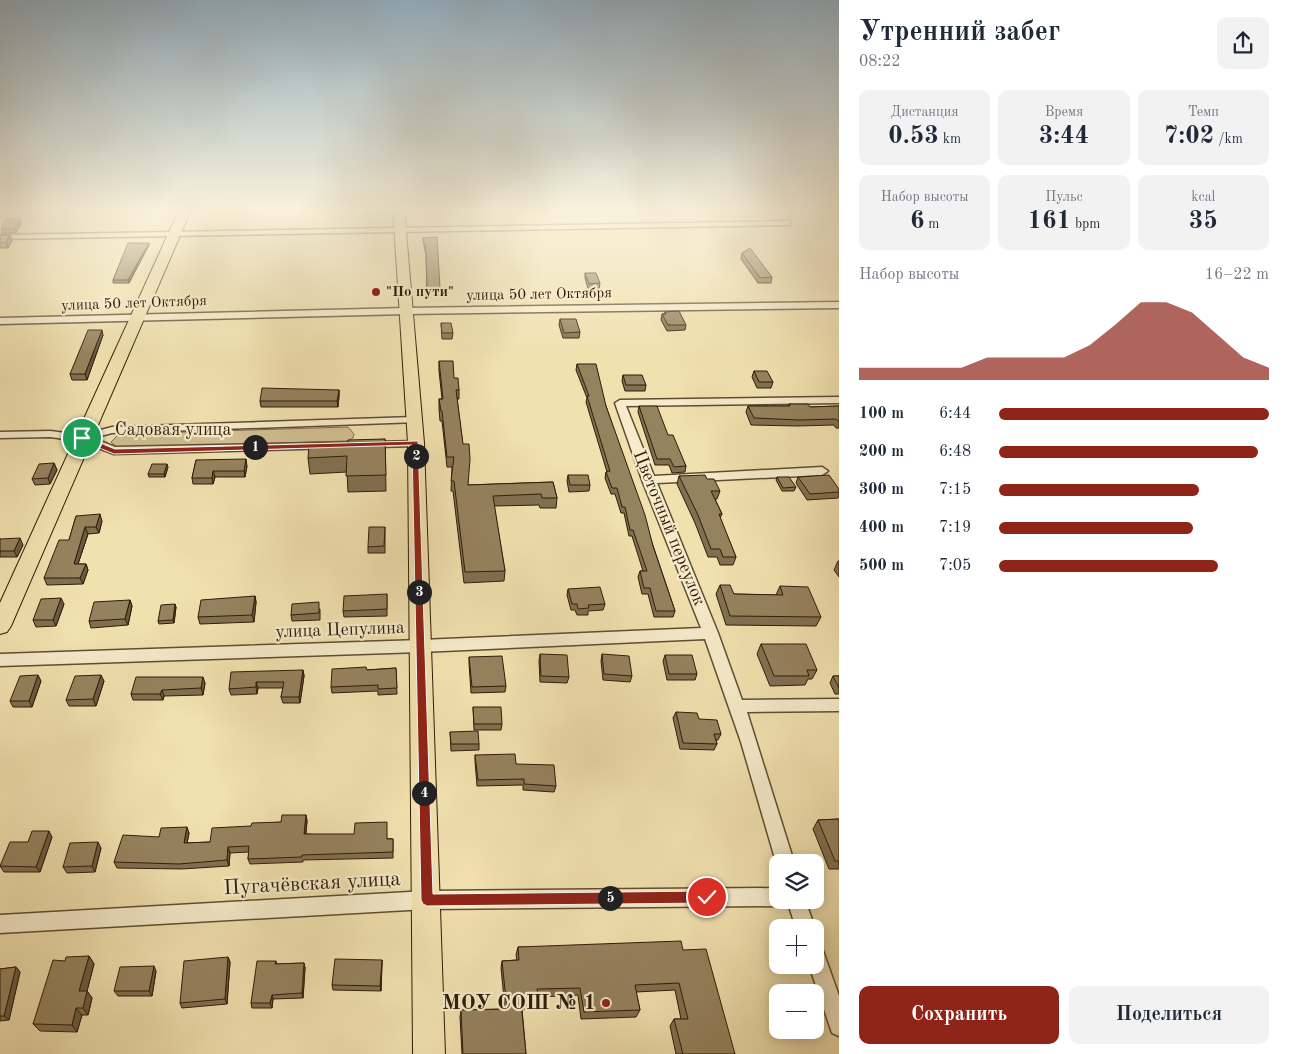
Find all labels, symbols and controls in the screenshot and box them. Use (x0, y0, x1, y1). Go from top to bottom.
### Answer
button: share (1217, 17, 1269, 69)
text: Утренний забег (859, 19, 1060, 47)
text: 08:22 (859, 54, 901, 70)
text: Дистанция (891, 105, 959, 119)
text: Время (1045, 105, 1083, 119)
text: Темп (1188, 105, 1219, 119)
text: 0.53 (888, 124, 939, 149)
text: 3:44 (1039, 124, 1089, 149)
text: 7:02 (1164, 124, 1214, 149)
text: km (939, 132, 961, 146)
text: /km (1214, 132, 1243, 146)
text: Набор высоты (881, 190, 969, 204)
text: Пульс (1045, 190, 1083, 204)
text: kcal (1191, 190, 1215, 204)
text: 6 (910, 209, 924, 234)
text: 161 (1028, 209, 1071, 234)
text: 35 (1189, 209, 1218, 234)
text: m (924, 217, 939, 231)
text: bpm (1071, 217, 1100, 231)
text: Набор высоты (859, 267, 959, 283)
text: 16–22 m (1205, 267, 1269, 283)
place label: "По пути" (386, 285, 454, 300)
marker: "По пути" (370, 286, 382, 298)
street label: улица 50 лет Октября (466, 286, 612, 304)
street label: улица 50 лет Октября (61, 294, 207, 314)
text: 100 m (859, 406, 904, 422)
text: 6:44 (939, 406, 971, 422)
pin (61, 417, 103, 459)
street label: Садовая улица (115, 421, 231, 439)
icon: arrive (68, 424, 96, 452)
pin: 1 (242, 434, 268, 460)
text: 1 (251, 440, 260, 454)
pin: 2 (404, 444, 428, 468)
text: 200 m (859, 444, 904, 460)
text: 6:48 (939, 444, 971, 460)
street label: Цветочный переулок (630, 448, 708, 608)
text: 2 (412, 449, 421, 463)
text: 300 m (859, 482, 904, 498)
text: 7:15 (939, 482, 971, 498)
text: 400 m (859, 520, 904, 536)
text: 7:19 (939, 520, 971, 536)
text: 500 m (859, 558, 904, 574)
text: 7:05 (939, 558, 971, 574)
pin: 3 (406, 580, 432, 604)
text: 3 (415, 585, 424, 599)
street label: улица Цепулина (275, 619, 405, 641)
pin: 4 (412, 780, 436, 806)
text: 4 (420, 786, 429, 800)
map controls (769, 854, 824, 1039)
button: layers (769, 854, 824, 909)
street label: Пугачёвская улица (223, 869, 401, 899)
pin (686, 876, 728, 918)
icon: check (693, 883, 721, 911)
pin: 5 (598, 886, 622, 910)
text: 5 (606, 891, 615, 905)
button: + (769, 919, 824, 974)
button: − (769, 984, 824, 1039)
button: Сохранить (859, 986, 1059, 1044)
button: Поделиться (1069, 986, 1269, 1044)
place label: МОУ СОШ № 1 (442, 993, 596, 1014)
marker: МОУ СОШ № 1 (600, 997, 612, 1009)

